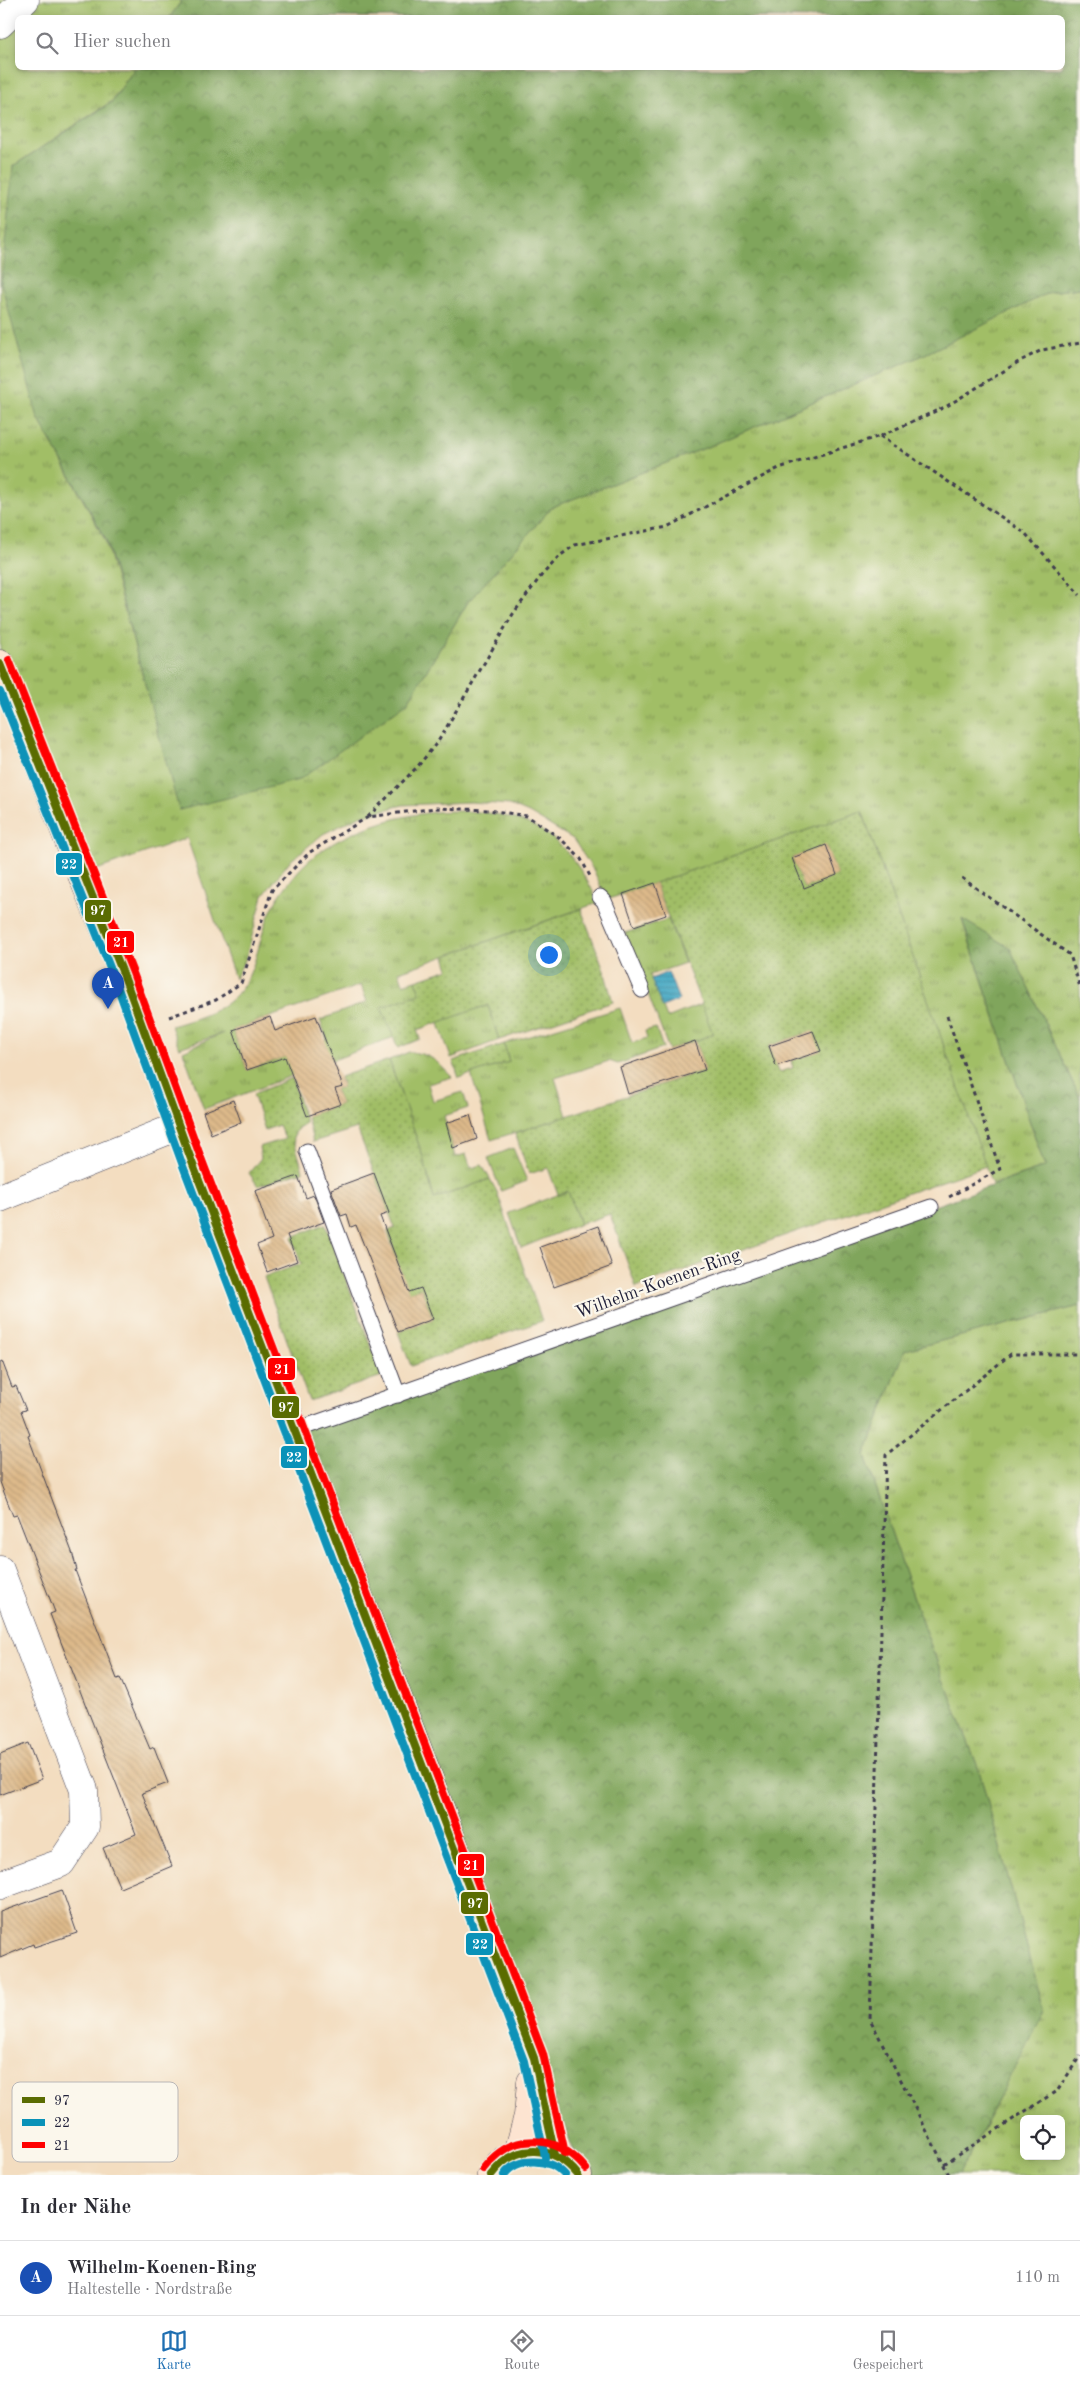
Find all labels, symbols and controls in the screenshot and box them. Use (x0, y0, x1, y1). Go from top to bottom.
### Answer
search box (15, 15, 1065, 70)
icon: search (33, 29, 61, 57)
text: Hier suchen (73, 33, 171, 52)
line badge: 22 (55, 852, 83, 876)
text: 22 (61, 858, 77, 872)
line badge: 97 (84, 899, 112, 923)
text: 97 (90, 904, 106, 918)
line badge: 21 (106, 930, 135, 954)
text: 21 (113, 936, 129, 950)
your location (536, 942, 562, 968)
pin: A (92, 968, 124, 1009)
street label: Wilhelm-Koenen-Ring (573, 1246, 744, 1322)
line badge: 21 (267, 1357, 296, 1381)
text: 21 (274, 1363, 290, 1377)
line badge: 97 (271, 1395, 300, 1419)
text: 97 (278, 1401, 294, 1415)
line badge: 22 (280, 1445, 308, 1469)
text: 22 (286, 1451, 302, 1465)
line badge: 21 (457, 1853, 485, 1877)
text: 21 (463, 1859, 479, 1873)
line badge: 97 (460, 1891, 489, 1915)
text: 97 (467, 1897, 483, 1911)
line badge: 22 (465, 1932, 494, 1956)
text: 22 (472, 1938, 488, 1952)
legend (12, 2082, 178, 2162)
text: 97 (54, 2094, 70, 2108)
map controls (1020, 2115, 1065, 2160)
button: locate (1020, 2115, 1065, 2160)
text: 22 (54, 2116, 70, 2130)
text: 21 (54, 2139, 70, 2153)
text: In der Nähe (20, 2197, 131, 2218)
text: Wilhelm-Koenen-Ring (67, 2259, 256, 2278)
text: A (30, 2270, 42, 2286)
text: 110 m (1015, 2270, 1060, 2286)
text: Haltestelle · Nordstraße (67, 2282, 232, 2298)
tab: Karte (156, 2327, 191, 2374)
tab: Route (504, 2327, 540, 2374)
tab: Gespeichert (853, 2327, 924, 2374)

